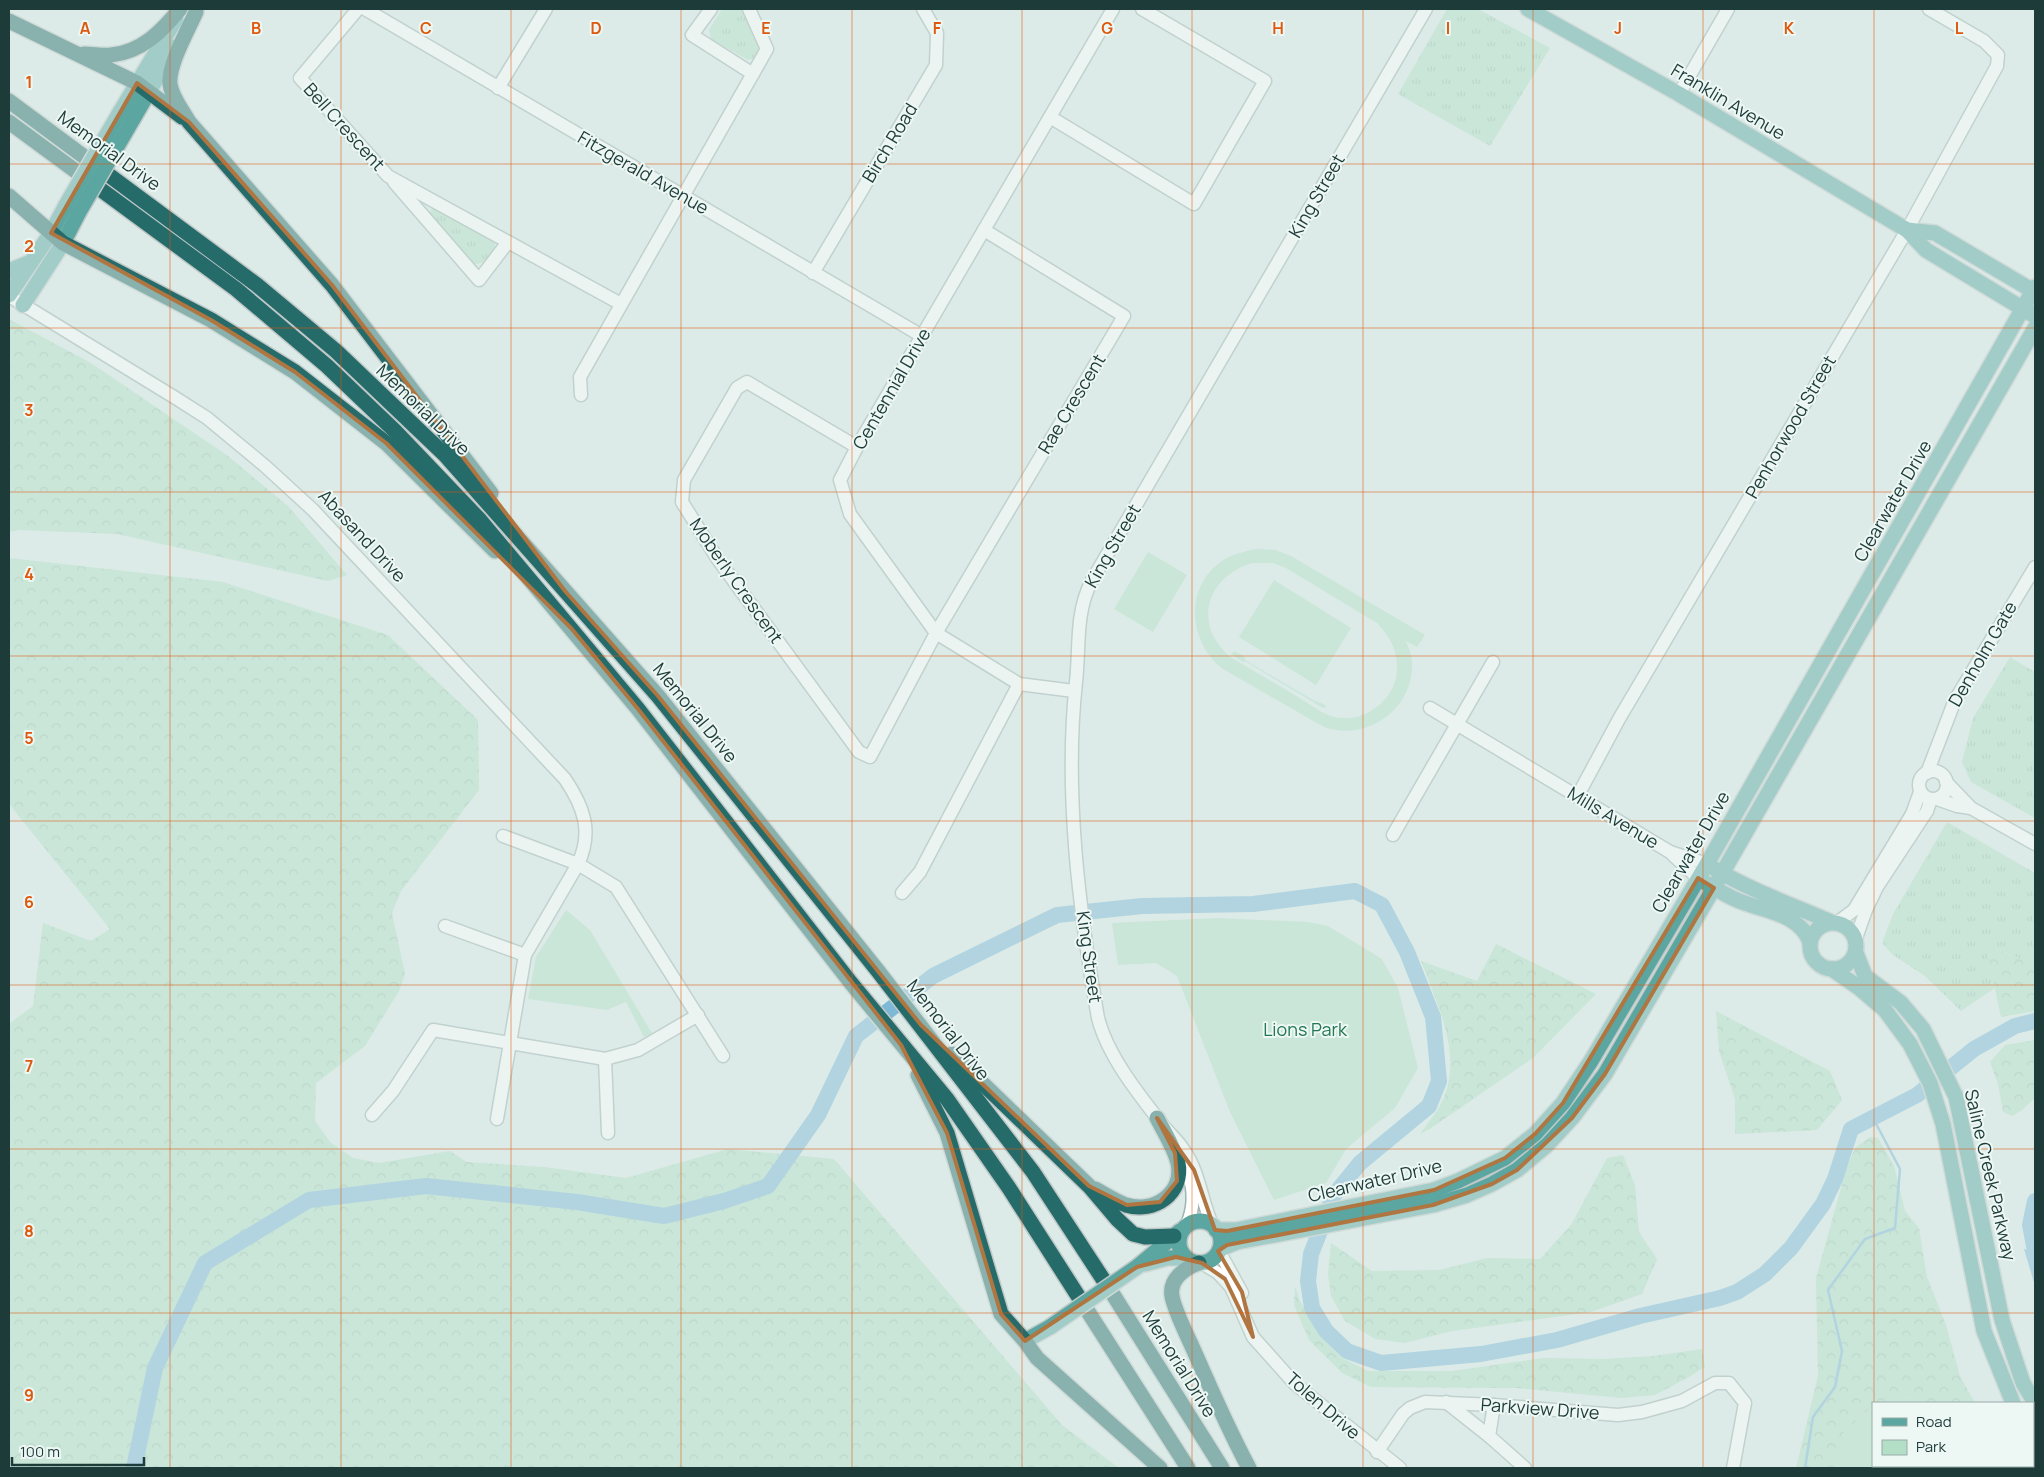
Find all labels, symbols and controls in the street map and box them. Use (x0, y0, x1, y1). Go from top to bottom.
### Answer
text: A (80, 17, 91, 39)
text: B (251, 17, 261, 39)
text: C (420, 17, 432, 39)
text: D (590, 17, 602, 39)
text: E (761, 17, 771, 39)
text: F (933, 17, 942, 39)
text: G (1101, 17, 1113, 39)
text: H (1272, 17, 1284, 39)
text: I (1446, 17, 1450, 39)
text: J (1614, 17, 1622, 39)
text: K (1784, 17, 1795, 39)
text: L (1955, 17, 1964, 39)
street label: Franklin Avenue (1667, 58, 1790, 145)
text: 1 (25, 71, 33, 93)
street label: Bell Crescent (299, 77, 391, 175)
street label: Birch Road (856, 98, 922, 187)
street label: Memorial Drive (53, 105, 166, 196)
street label: Fitzgerald Avenue (574, 125, 713, 219)
street label: King Street (1283, 149, 1350, 242)
text: 2 (24, 235, 34, 257)
street label: Centennial Drive (847, 323, 936, 454)
street label: Rae Crescent (1032, 349, 1110, 458)
street label: Penhorwood Street (1739, 351, 1841, 502)
street label: Memorial Drive (372, 358, 476, 460)
text: 3 (24, 399, 34, 421)
street label: Clearwater Drive (1848, 435, 1937, 566)
street label: Abasand Drive (314, 484, 412, 587)
street label: King Street (1079, 499, 1146, 592)
street label: Moberly Crescent (685, 513, 789, 648)
text: 4 (24, 563, 34, 585)
street label: Denholm Gate (1942, 597, 2022, 710)
street label: Memorial Drive (648, 657, 743, 767)
text: 5 (24, 727, 34, 749)
street label: Mills Avenue (1563, 780, 1664, 854)
street label: Clearwater Drive (1646, 786, 1735, 917)
text: 6 (24, 891, 34, 913)
street label: King Street (1072, 909, 1108, 1004)
street label: Memorial Drive (902, 974, 996, 1085)
park label: Lions Park (1263, 1017, 1348, 1041)
text: 7 (25, 1055, 33, 1077)
street label: Saline Creek Parkway (1960, 1087, 2022, 1263)
street label: Clearwater Drive (1305, 1153, 1444, 1207)
text: 8 (24, 1220, 34, 1242)
street label: Memorial Drive (1137, 1305, 1222, 1421)
street label: Tolen Drive (1282, 1366, 1366, 1444)
text: 9 (24, 1384, 34, 1406)
street label: Parkview Drive (1480, 1392, 1600, 1424)
legend (1872, 1402, 2034, 1467)
text: Road (1916, 1411, 1952, 1432)
scale bar (12, 1434, 145, 1466)
text: Park (1916, 1436, 1946, 1457)
text: 100 m (20, 1441, 60, 1462)

